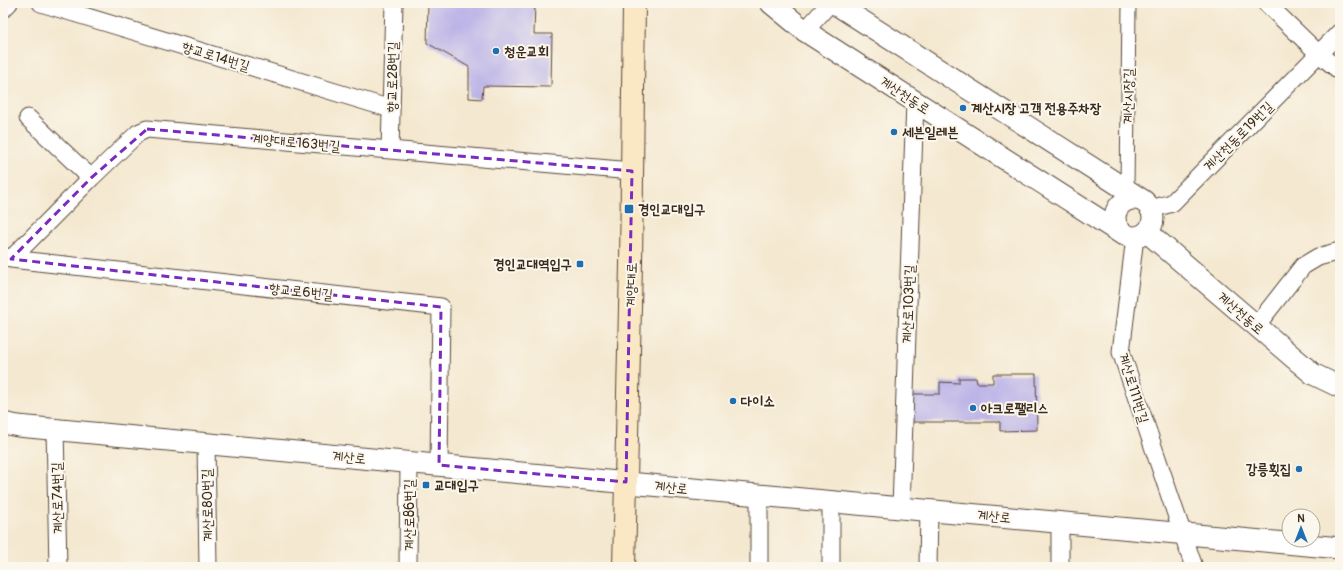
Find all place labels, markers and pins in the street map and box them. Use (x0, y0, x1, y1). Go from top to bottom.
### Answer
place label: 청운교회 (504, 43, 549, 60)
marker: 청운교회 (491, 46, 501, 56)
place label: 계산시장 고객 전용주차장 (971, 100, 1102, 117)
marker: 계산시장 고객 전용주차장 (958, 103, 968, 113)
place label: 세븐일레븐 (902, 124, 959, 141)
marker: 세븐일레븐 (889, 127, 899, 137)
place label: 경인교대입구 (638, 201, 706, 218)
marker: 경인교대입구 (623, 203, 635, 215)
place label: 경인교대역입구 (493, 256, 572, 273)
marker: 경인교대역입구 (575, 259, 585, 269)
place label: 다이소 (740, 393, 775, 410)
marker: 다이소 (728, 396, 738, 406)
place label: 아크로팰리스 (981, 400, 1049, 417)
marker: 아크로팰리스 (968, 403, 978, 413)
place label: 강릉횟집 (1246, 461, 1291, 478)
marker: 강릉횟집 (1294, 464, 1304, 474)
place label: 교대입구 (434, 477, 479, 494)
marker: 교대입구 (421, 480, 431, 490)

